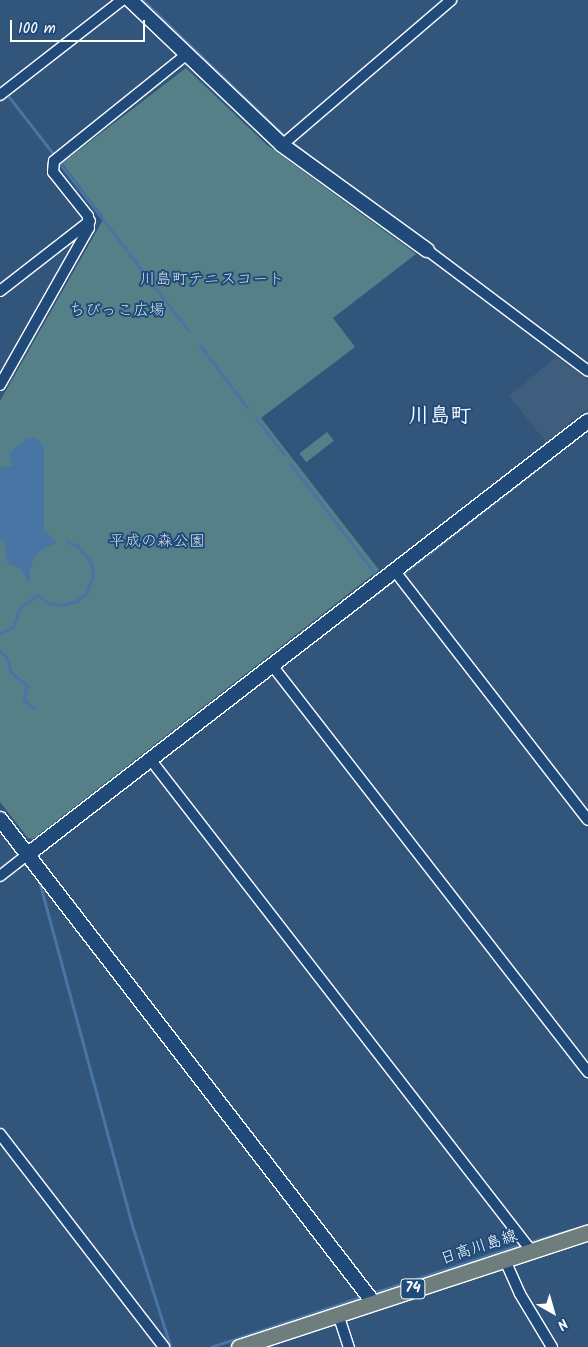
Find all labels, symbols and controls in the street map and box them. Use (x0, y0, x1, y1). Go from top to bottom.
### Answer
scale bar (12, 10, 148, 42)
text: 100 m (18, 17, 56, 41)
park label: 川島町テニスコート (140, 270, 284, 290)
park label: ちびっこ広場 (69, 301, 165, 321)
district label: 川島町 (409, 404, 471, 430)
park label: 平成の森公園 (109, 532, 205, 552)
street label: 日高川島線 (438, 1227, 520, 1269)
road number: 74 (399, 1276, 427, 1302)
north arrow (528, 1287, 578, 1337)
text: N (552, 1312, 572, 1335)

